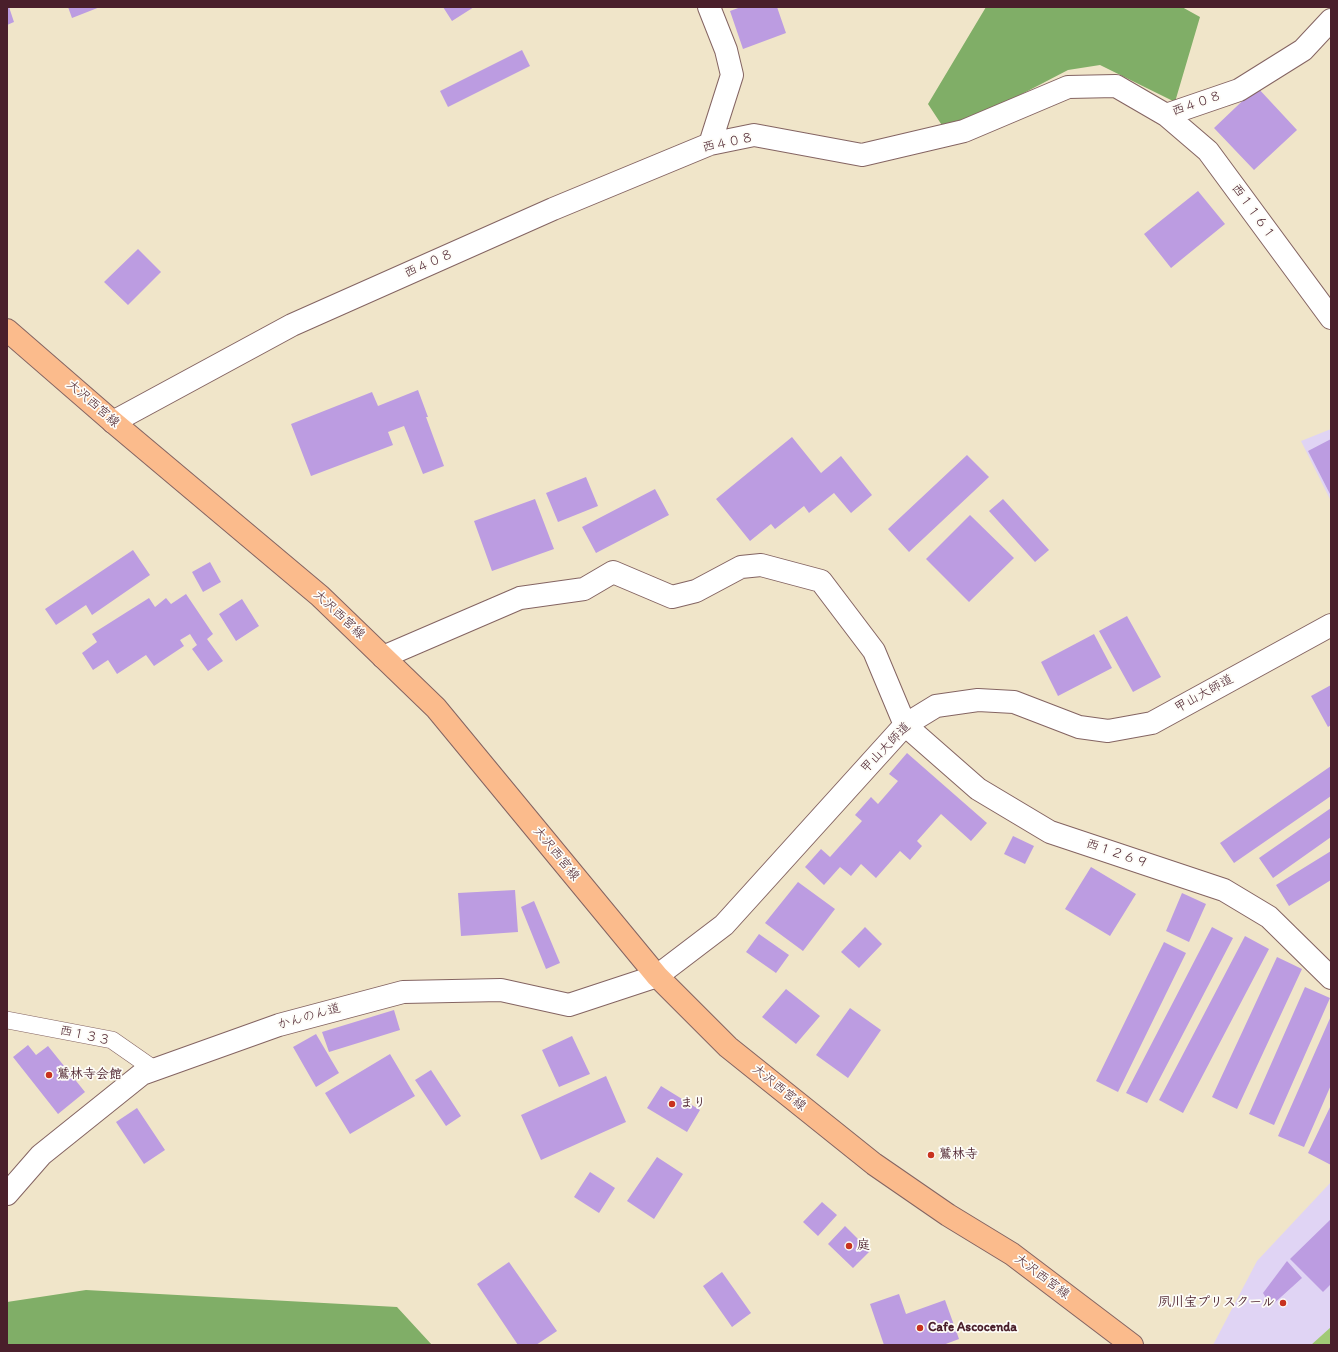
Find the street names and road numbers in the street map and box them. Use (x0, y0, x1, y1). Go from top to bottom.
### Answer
street label: 西４０８ (1170, 88, 1224, 120)
street label: 西４０８ (701, 130, 755, 156)
street label: 西１１６１ (1228, 181, 1278, 243)
street label: 西４０８ (402, 246, 456, 282)
street label: 大沢西宮線 (63, 377, 123, 431)
street label: 大沢西宮線 (310, 587, 368, 643)
street label: 甲山大師道 (1172, 671, 1236, 717)
street label: 甲山大師道 (858, 719, 914, 777)
street label: 大沢西宮線 (529, 824, 583, 884)
street label: 西１２６９ (1084, 836, 1150, 872)
street label: かんのん道 (276, 1001, 342, 1033)
street label: 西１３３ (58, 1023, 112, 1049)
street label: 大沢西宮線 (749, 1061, 809, 1115)
street label: 大沢西宮線 (1011, 1251, 1073, 1303)

